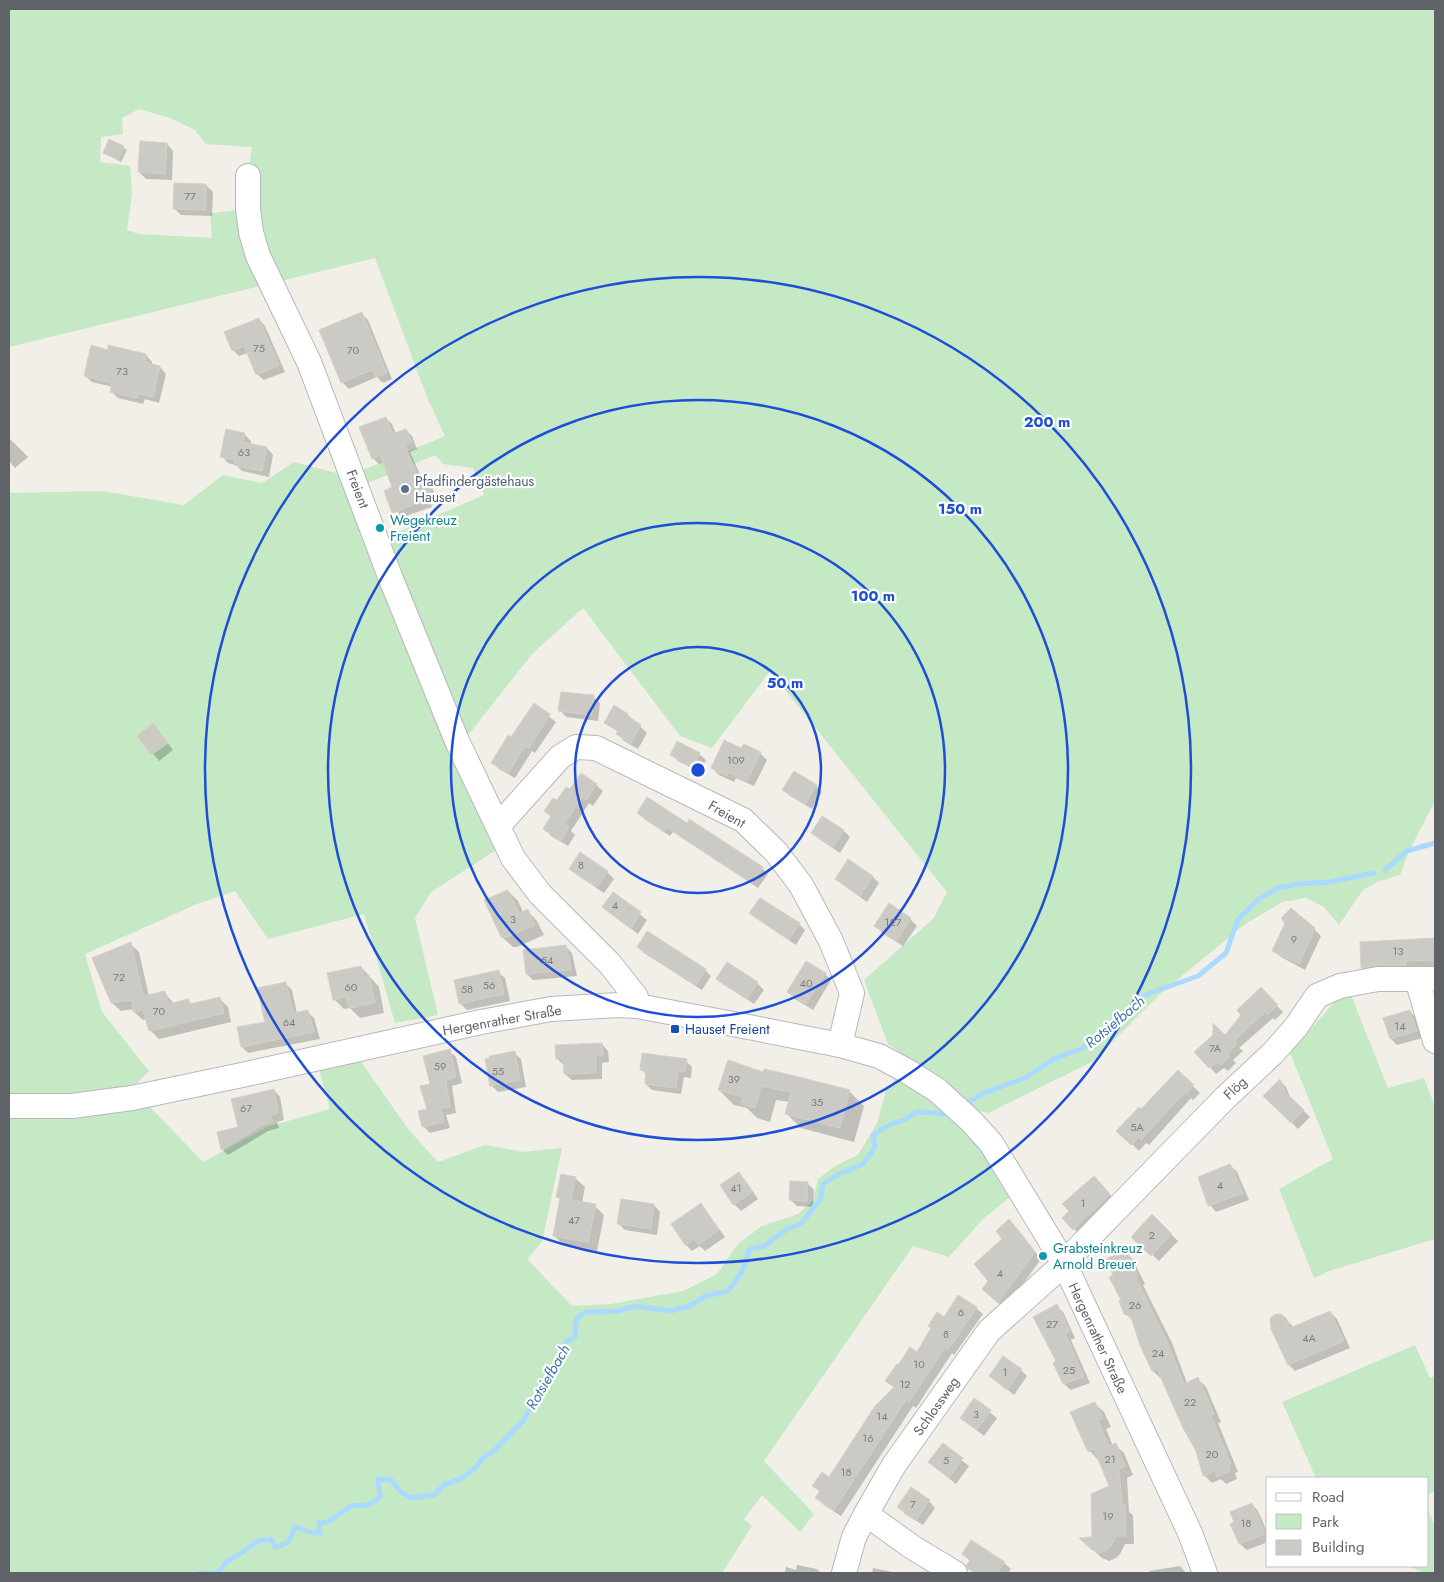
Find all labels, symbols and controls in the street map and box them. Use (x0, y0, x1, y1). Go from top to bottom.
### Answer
house number: 77 (184, 188, 196, 204)
house number: 75 (253, 340, 265, 356)
house number: 70 (347, 342, 360, 358)
house number: 73 (116, 363, 128, 379)
text: 200 m (1024, 411, 1070, 433)
house number: 63 (238, 444, 250, 460)
street label: Freient (341, 467, 375, 512)
place label: Pfadfindergästehaus Hauset (415, 471, 535, 507)
marker: Pfadfindergästehaus Hauset (399, 483, 411, 495)
text: 150 m (938, 498, 982, 520)
place label: Wegekreuz Freient (390, 510, 457, 546)
marker: Wegekreuz Freient (374, 522, 386, 534)
text: 100 m (851, 585, 895, 607)
text: 50 m (767, 672, 803, 694)
house number: 109 (727, 752, 745, 768)
centre of rings (689, 761, 707, 779)
street label: Freient (705, 795, 750, 833)
house number: 8 (578, 857, 584, 873)
house number: 4 (612, 897, 619, 913)
house number: 3 (510, 911, 516, 927)
house number: 127 (885, 914, 902, 930)
house number: 9 (1291, 931, 1297, 947)
house number: 13 (1393, 943, 1403, 959)
house number: 54 (541, 952, 554, 968)
house number: 72 (113, 969, 125, 985)
house number: 40 (799, 975, 813, 991)
house number: 56 (483, 977, 495, 993)
house number: 60 (345, 979, 358, 995)
house number: 58 (461, 981, 473, 997)
water label: Rotsiefbach (1080, 990, 1150, 1054)
street label: Hergenrather Straße (441, 1000, 563, 1040)
house number: 70 (153, 1003, 166, 1019)
house number: 64 (283, 1014, 296, 1030)
house number: 14 (1394, 1018, 1406, 1034)
place label: Hauset Freient (685, 1019, 770, 1039)
marker: Hauset Freient (669, 1023, 681, 1035)
house number: 7A (1209, 1040, 1222, 1056)
house number: 59 (434, 1058, 446, 1074)
house number: 55 (492, 1063, 504, 1079)
house number: 39 (728, 1071, 740, 1087)
street label: Flög (1219, 1072, 1251, 1104)
house number: 35 (811, 1094, 823, 1110)
house number: 67 (240, 1100, 252, 1116)
house number: 5A (1130, 1119, 1144, 1135)
house number: 4 (1217, 1177, 1224, 1193)
house number: 41 (730, 1180, 742, 1196)
house number: 1 (1081, 1195, 1085, 1211)
house number: 47 (568, 1212, 580, 1228)
house number: 2 (1149, 1227, 1155, 1243)
place label: Grabsteinkreuz Arnold Breuer (1053, 1238, 1143, 1274)
marker: Grabsteinkreuz Arnold Breuer (1037, 1250, 1049, 1262)
house number: 4 (997, 1265, 1004, 1281)
street label: Hergenrather Straße (1063, 1279, 1133, 1397)
house number: 26 (1129, 1297, 1141, 1313)
house number: 6 (958, 1304, 964, 1320)
house number: 27 (1046, 1316, 1058, 1332)
house number: 8 (943, 1326, 949, 1342)
house number: 4A (1302, 1330, 1317, 1346)
water label: Rotsiefbach (520, 1340, 576, 1414)
house number: 24 (1152, 1345, 1165, 1361)
house number: 10 (913, 1356, 925, 1372)
house number: 25 (1063, 1362, 1075, 1378)
house number: 1 (1003, 1364, 1007, 1380)
street label: Schlossweg (908, 1372, 964, 1440)
house number: 12 (899, 1376, 911, 1392)
house number: 22 (1184, 1394, 1196, 1410)
house number: 3 (973, 1406, 979, 1422)
house number: 14 (876, 1408, 888, 1424)
house number: 16 (862, 1430, 874, 1446)
house number: 20 (1206, 1446, 1219, 1462)
house number: 21 (1104, 1451, 1116, 1467)
house number: 5 (943, 1452, 949, 1468)
house number: 18 (841, 1464, 851, 1480)
legend (1266, 1477, 1429, 1567)
text: Road (1312, 1486, 1344, 1508)
house number: 7 (910, 1496, 916, 1512)
house number: 19 (1102, 1508, 1114, 1524)
text: Park (1312, 1511, 1339, 1533)
house number: 18 (1241, 1515, 1251, 1531)
text: Building (1312, 1536, 1364, 1558)

